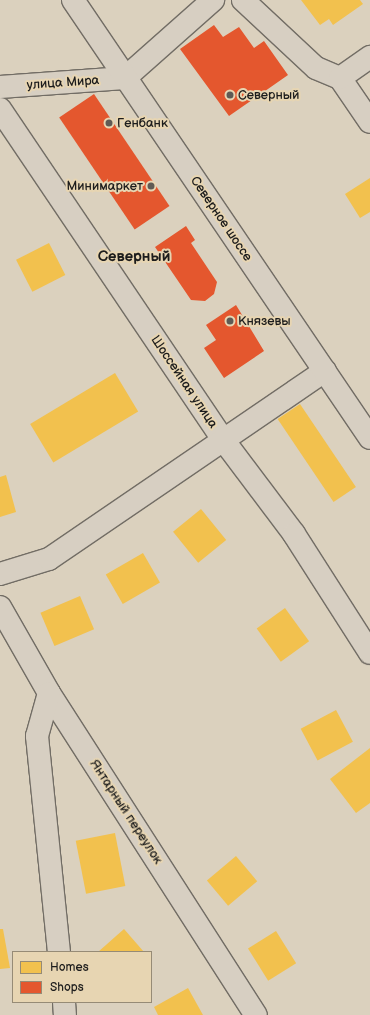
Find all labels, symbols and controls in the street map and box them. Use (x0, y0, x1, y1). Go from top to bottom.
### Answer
street label: улица Мира (26, 73, 100, 93)
place label: Северный (238, 87, 300, 103)
marker: Северный (225, 90, 235, 100)
place label: Генбанк (117, 115, 168, 131)
marker: Генбанк (104, 118, 114, 128)
street label: Северное шоссе (187, 174, 255, 264)
place label: Минимаркет (66, 178, 143, 194)
marker: Минимаркет (146, 181, 156, 191)
district label: Северный (98, 248, 170, 266)
place label: Князевы (238, 313, 291, 329)
marker: Князевы (225, 316, 235, 326)
street label: Шоссейная улица (147, 333, 221, 431)
street label: Янтарный переулок (86, 757, 166, 867)
legend (12, 951, 152, 1003)
text: Homes (50, 960, 89, 975)
text: Shops (50, 980, 84, 995)

